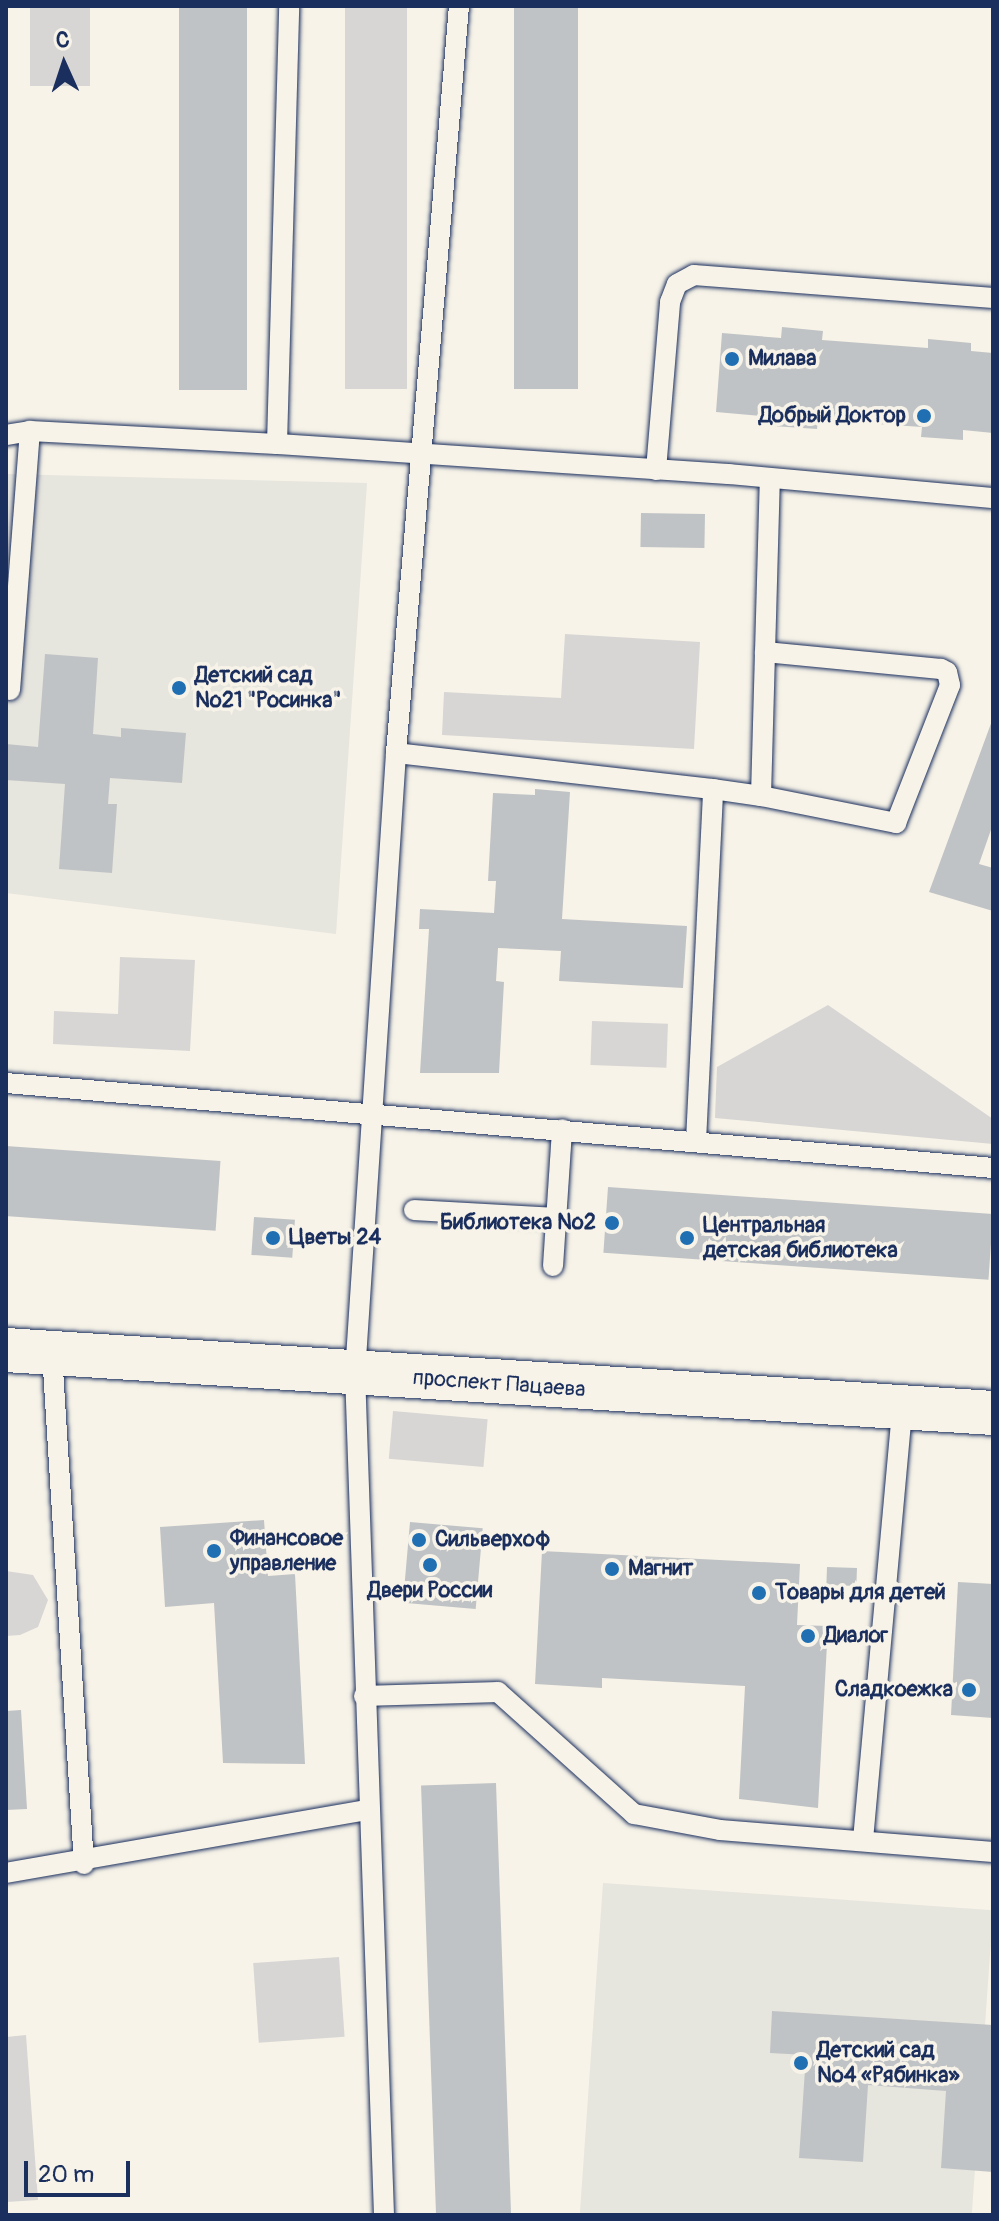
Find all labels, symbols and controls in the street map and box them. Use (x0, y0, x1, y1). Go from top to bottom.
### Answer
north arrow (24, 24, 104, 104)
text: С (55, 26, 70, 54)
place label: Милава (748, 346, 816, 372)
marker: Милава (723, 350, 741, 368)
place label: Добрый Доктор (759, 403, 906, 429)
marker: Добрый Доктор (913, 405, 935, 427)
place label: Детский сад №21 "Росинка" (195, 662, 341, 714)
marker: Детский сад №21 "Росинка" (170, 679, 188, 697)
place label: Библиотека №2 (440, 1210, 596, 1236)
place label: Центральная детская библиотека (703, 1212, 898, 1264)
marker: Библиотека №2 (603, 1214, 621, 1232)
place label: Цветы 24 (289, 1225, 381, 1251)
marker: Цветы 24 (264, 1229, 282, 1247)
marker: Центральная детская библиотека (678, 1229, 696, 1247)
street label: проспект Пацаева (412, 1365, 586, 1403)
place label: Финансовое управление (230, 1525, 343, 1576)
place label: Сильверхоф (435, 1527, 550, 1553)
marker: Сильверхоф (410, 1531, 428, 1549)
marker: Финансовое управление (205, 1542, 223, 1560)
marker: Двери России (421, 1556, 439, 1574)
place label: Магнит (628, 1556, 693, 1582)
marker: Магнит (603, 1560, 621, 1578)
place label: Двери России (368, 1578, 492, 1604)
place label: Товары для детей (775, 1580, 946, 1606)
marker: Товары для детей (750, 1584, 768, 1602)
place label: Диалог (824, 1623, 888, 1649)
marker: Диалог (799, 1627, 817, 1645)
place label: Сладкоежка (835, 1677, 953, 1703)
marker: Сладкоежка (960, 1681, 978, 1699)
place label: Детский сад №4 «Рябинка» (817, 2037, 960, 2088)
marker: Детский сад №4 «Рябинка» (792, 2054, 810, 2072)
scale bar (28, 2145, 134, 2195)
text: 20 m (38, 2160, 94, 2189)

